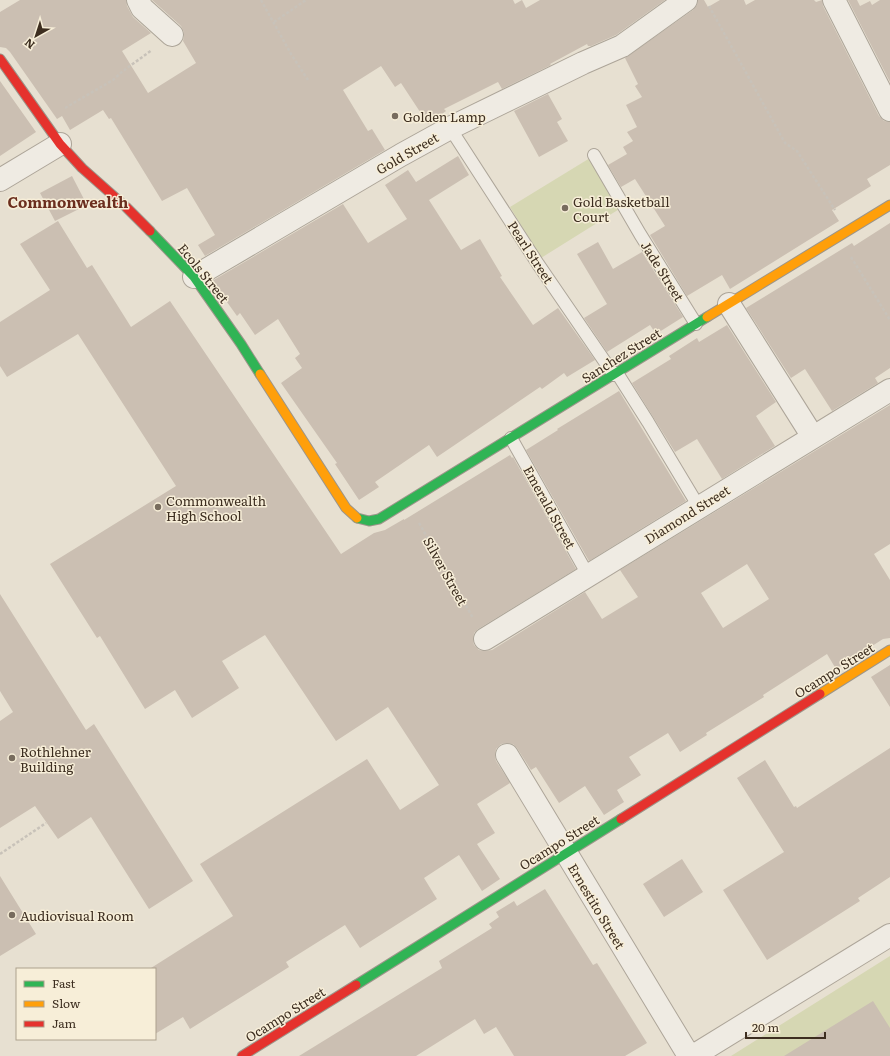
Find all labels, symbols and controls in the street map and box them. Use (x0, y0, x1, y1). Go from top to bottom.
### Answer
north arrow (16, 16, 56, 56)
text: N (20, 35, 38, 54)
place label: Golden Lamp (403, 107, 486, 126)
marker: Golden Lamp (390, 111, 400, 121)
street label: Gold Street (372, 127, 442, 179)
district label: Commonwealth (8, 190, 128, 213)
place label: Gold Basketball Court (573, 192, 670, 226)
marker: Gold Basketball Court (560, 203, 570, 213)
street label: Pearl Street (504, 217, 559, 288)
street label: Jade Street (637, 237, 689, 306)
street label: Ecols Street (174, 239, 235, 308)
street label: Sanchez Street (577, 323, 665, 387)
street label: Emerald Street (519, 462, 581, 553)
street label: Diamond Street (641, 480, 734, 548)
place label: Commonwealth High School (166, 491, 266, 525)
marker: Commonwealth High School (153, 502, 163, 512)
street label: Silver Street (419, 533, 473, 609)
street label: Ocampo Street (790, 637, 878, 702)
place label: Rothlehner Building (20, 742, 92, 776)
marker: Rothlehner Building (7, 753, 17, 763)
street label: Ocampo Street (515, 809, 603, 874)
street label: Ernestito Street (564, 860, 631, 953)
place label: Audiovisual Room (20, 906, 134, 925)
marker: Audiovisual Room (7, 910, 17, 920)
legend (16, 968, 156, 1040)
text: Fast (52, 974, 76, 992)
street label: Ocampo Street (241, 981, 329, 1046)
text: Slow (52, 994, 81, 1012)
text: Jam (52, 1014, 77, 1032)
scale bar (746, 1014, 825, 1040)
text: 20 m (752, 1018, 779, 1036)

